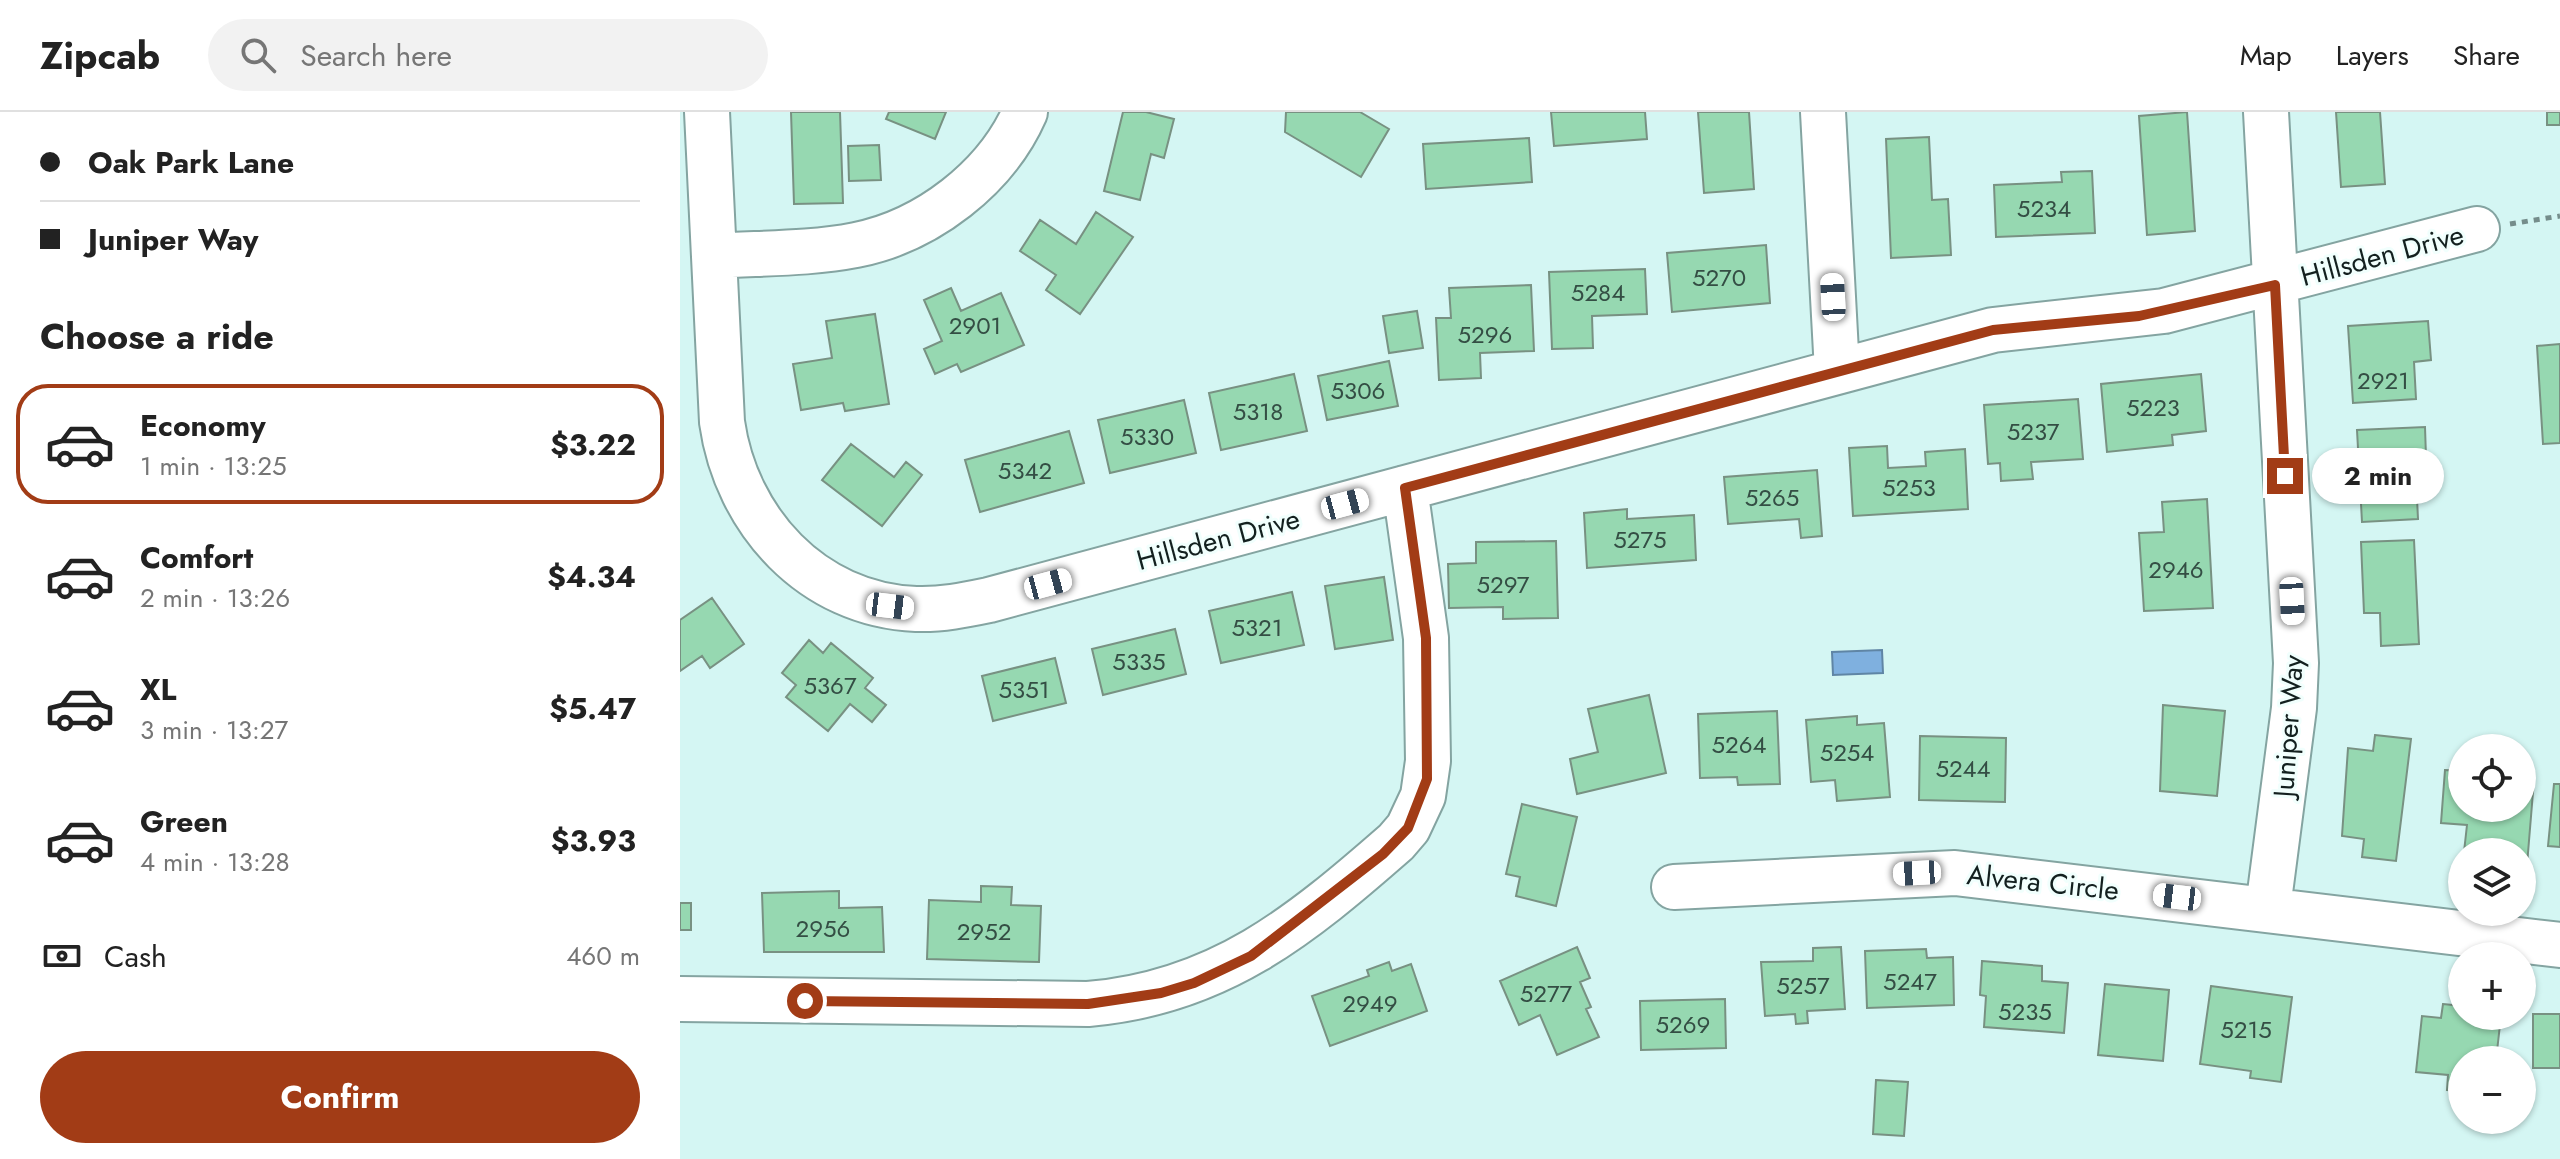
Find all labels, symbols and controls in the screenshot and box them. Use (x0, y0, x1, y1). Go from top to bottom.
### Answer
search box (208, 19, 768, 91)
text: Zipcab (40, 28, 160, 83)
icon: search (236, 33, 280, 77)
text: Search here (300, 34, 452, 77)
text: Map (2240, 35, 2292, 76)
text: Layers (2336, 35, 2409, 76)
text: Share (2453, 35, 2520, 76)
text: Oak Park Lane (88, 141, 294, 184)
house number: 5234 (2017, 191, 2071, 226)
street label: Hillsden Drive (2296, 214, 2468, 297)
text: Juniper Way (88, 218, 258, 261)
house number: 5270 (1692, 260, 1746, 295)
car (1820, 272, 1846, 322)
house number: 5284 (1571, 275, 1625, 310)
house number: 2901 (949, 308, 1001, 343)
text: Choose a ride (40, 310, 274, 362)
house number: 5296 (1458, 317, 1512, 352)
house number: 2921 (2357, 363, 2409, 398)
house number: 5306 (1331, 373, 1385, 408)
house number: 5223 (2126, 390, 2180, 425)
house number: 5318 (1233, 394, 1283, 429)
text: Economy (140, 404, 266, 447)
icon: car (44, 408, 116, 480)
house number: 5237 (2007, 414, 2060, 449)
house number: 5330 (1120, 419, 1174, 454)
text: $3.22 (550, 423, 636, 466)
text: 1 min · 13:25 (140, 447, 287, 485)
callout: 2 min (2313, 448, 2445, 504)
house number: 5342 (998, 453, 1052, 488)
text: 2 min (2344, 457, 2412, 495)
route end (2267, 458, 2303, 494)
house number: 5253 (1882, 470, 1936, 505)
house number: 5265 (1745, 480, 1799, 515)
car (1319, 486, 1371, 522)
street label: Hillsden Drive (1132, 498, 1304, 581)
house number: 5275 (1613, 522, 1667, 557)
text: Comfort (140, 536, 253, 579)
icon: car (44, 540, 116, 612)
house number: 2946 (2148, 552, 2204, 587)
text: $4.34 (547, 555, 636, 598)
car (1022, 566, 1074, 602)
house number: 5297 (1477, 567, 1530, 602)
car (2279, 576, 2305, 626)
text: 2 min · 13:26 (140, 579, 290, 617)
car (865, 591, 915, 621)
house number: 5321 (1231, 610, 1283, 645)
house number: 5335 (1112, 644, 1166, 679)
street label: Juniper Way (2263, 653, 2314, 802)
text: XL (140, 668, 176, 711)
house number: 5367 (803, 668, 857, 703)
icon: car (44, 672, 116, 744)
house number: 5351 (999, 672, 1049, 707)
text: $5.47 (549, 687, 636, 730)
text: 3 min · 13:27 (140, 711, 288, 749)
house number: 5264 (1711, 727, 1767, 762)
map controls (2448, 734, 2536, 1134)
button: locate (2448, 734, 2536, 822)
house number: 5254 (1820, 735, 1874, 770)
house number: 5244 (1935, 751, 1991, 786)
text: Green (140, 800, 228, 843)
icon: car (44, 804, 116, 876)
text: $3.93 (551, 819, 636, 862)
button: layers (2448, 838, 2536, 926)
text: 4 min · 13:28 (140, 843, 290, 881)
street label: Alvera Circle (1965, 854, 2121, 911)
car (1892, 860, 1942, 886)
car (2152, 882, 2202, 912)
house number: 2956 (796, 911, 850, 946)
house number: 2952 (957, 914, 1011, 949)
icon: cash (40, 934, 84, 978)
text: Cash (104, 935, 167, 978)
text: 460 m (566, 937, 640, 975)
button: + (2448, 942, 2536, 1030)
house number: 5247 (1883, 964, 1937, 999)
house number: 5257 (1776, 968, 1830, 1003)
house number: 5277 (1520, 976, 1573, 1011)
route start (787, 983, 823, 1019)
house number: 2949 (1342, 986, 1398, 1021)
house number: 5235 (1998, 994, 2052, 1029)
house number: 5269 (1656, 1007, 1710, 1042)
house number: 5215 (2220, 1012, 2272, 1047)
button: − (2448, 1046, 2536, 1134)
button: Confirm (40, 1051, 640, 1143)

